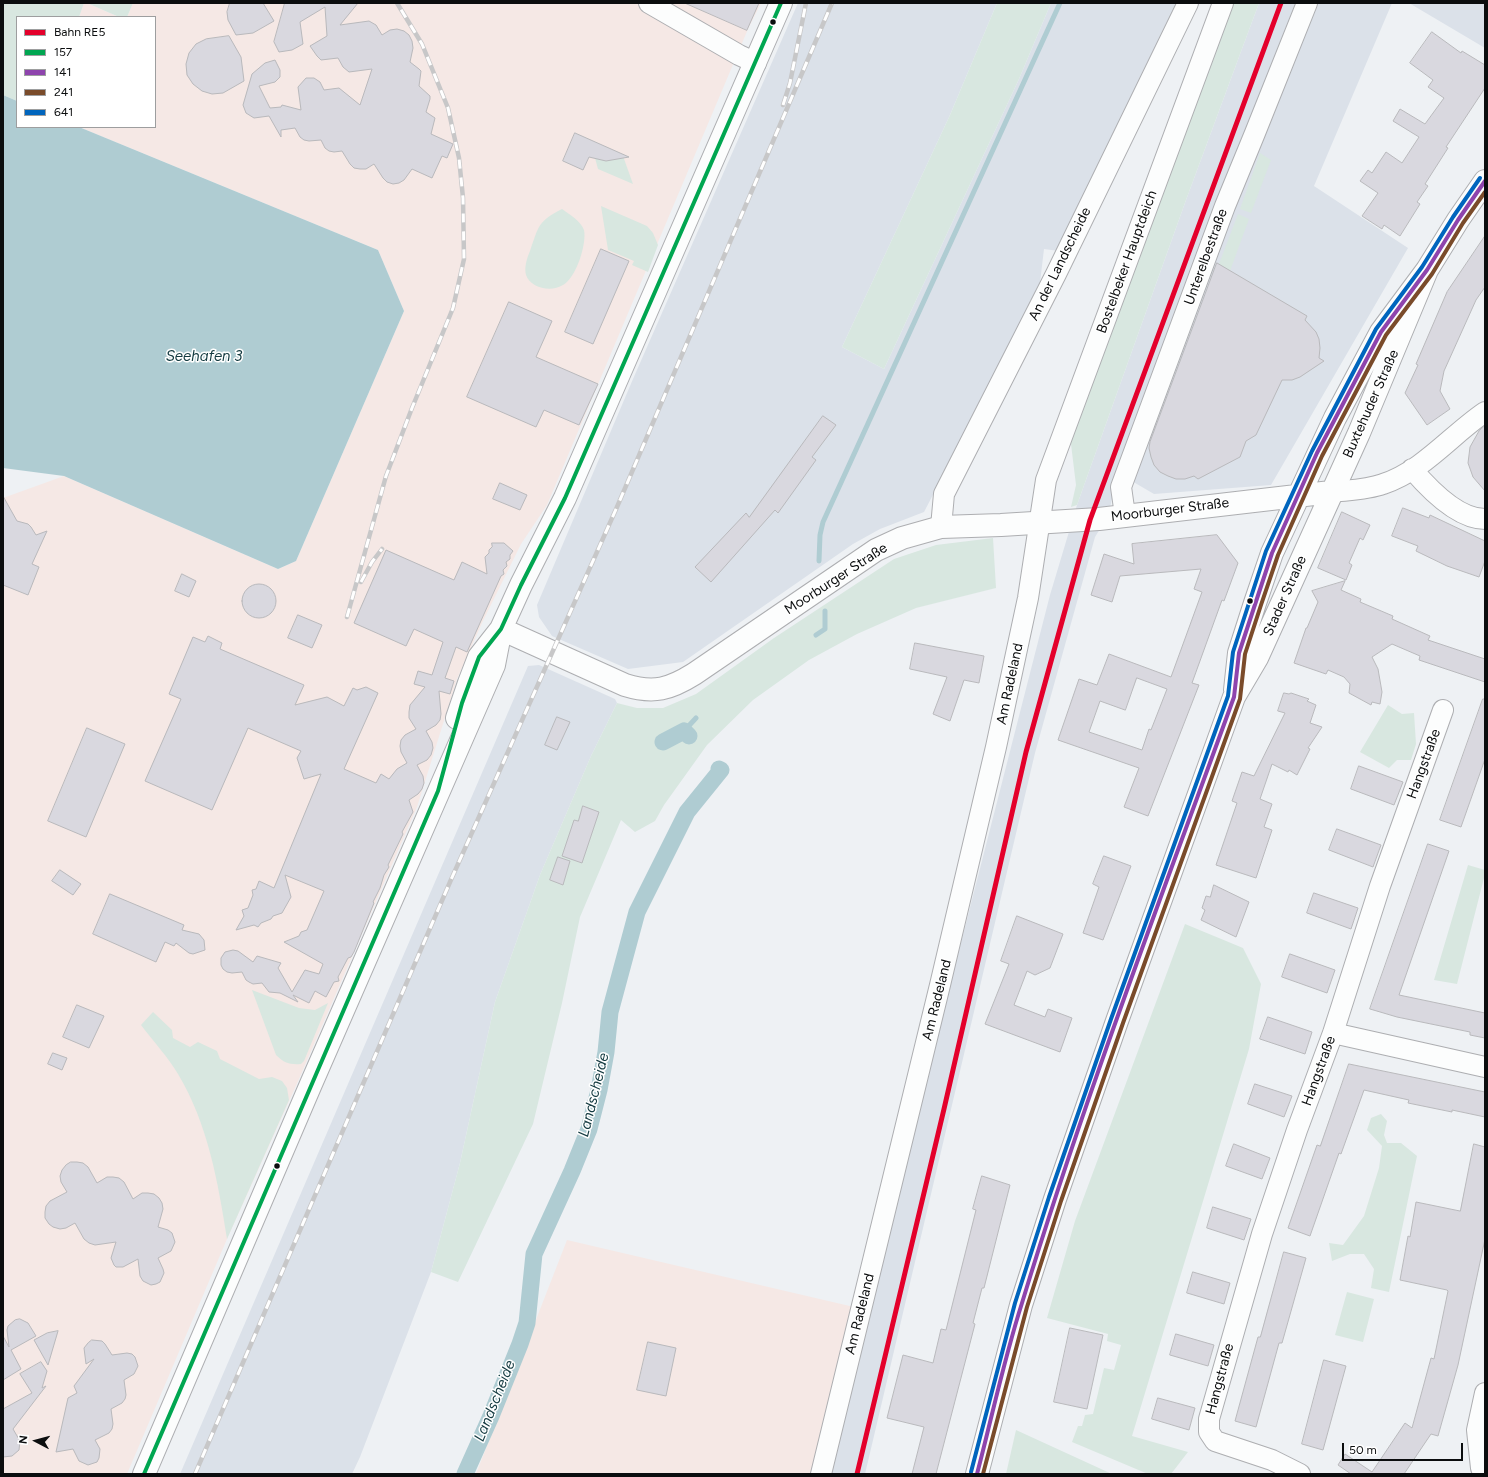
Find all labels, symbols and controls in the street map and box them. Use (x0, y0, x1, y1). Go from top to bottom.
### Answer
legend (16, 16, 156, 128)
unlabelled marker (768, 17, 778, 27)
text: Bahn RE5 (54, 25, 105, 39)
text: 157 (54, 45, 72, 59)
text: 141 (54, 65, 71, 79)
text: 241 (54, 85, 73, 99)
text: 641 (54, 105, 73, 119)
street label: Bostelbeker Hauptdeich (1093, 188, 1161, 336)
street label: An der Landscheide (1025, 205, 1095, 323)
street label: Unterelbestraße (1181, 207, 1231, 307)
street label: Buxtehuder Straße (1340, 347, 1402, 461)
water label: Seehafen 3 (166, 348, 242, 366)
street label: Moorburger Straße (1110, 494, 1230, 526)
street label: Moorburger Straße (782, 540, 890, 618)
street label: Stader Straße (1260, 553, 1310, 639)
unlabelled marker (1245, 596, 1255, 606)
street label: Am Radeland (993, 642, 1027, 726)
street label: Hangstraße (1404, 727, 1444, 801)
street label: Am Radeland (919, 958, 955, 1042)
street label: Hangstraße (1299, 1034, 1339, 1108)
water label: Landscheide (575, 1051, 613, 1139)
unlabelled marker (272, 1161, 282, 1171)
street label: Am Radeland (842, 1272, 878, 1356)
street label: Hangstraße (1202, 1342, 1238, 1416)
water label: Landscheide (471, 1358, 519, 1444)
north arrow (16, 1421, 56, 1461)
text: N (17, 1435, 30, 1445)
scale bar (1344, 1435, 1465, 1461)
text: 50 m (1349, 1443, 1377, 1457)

